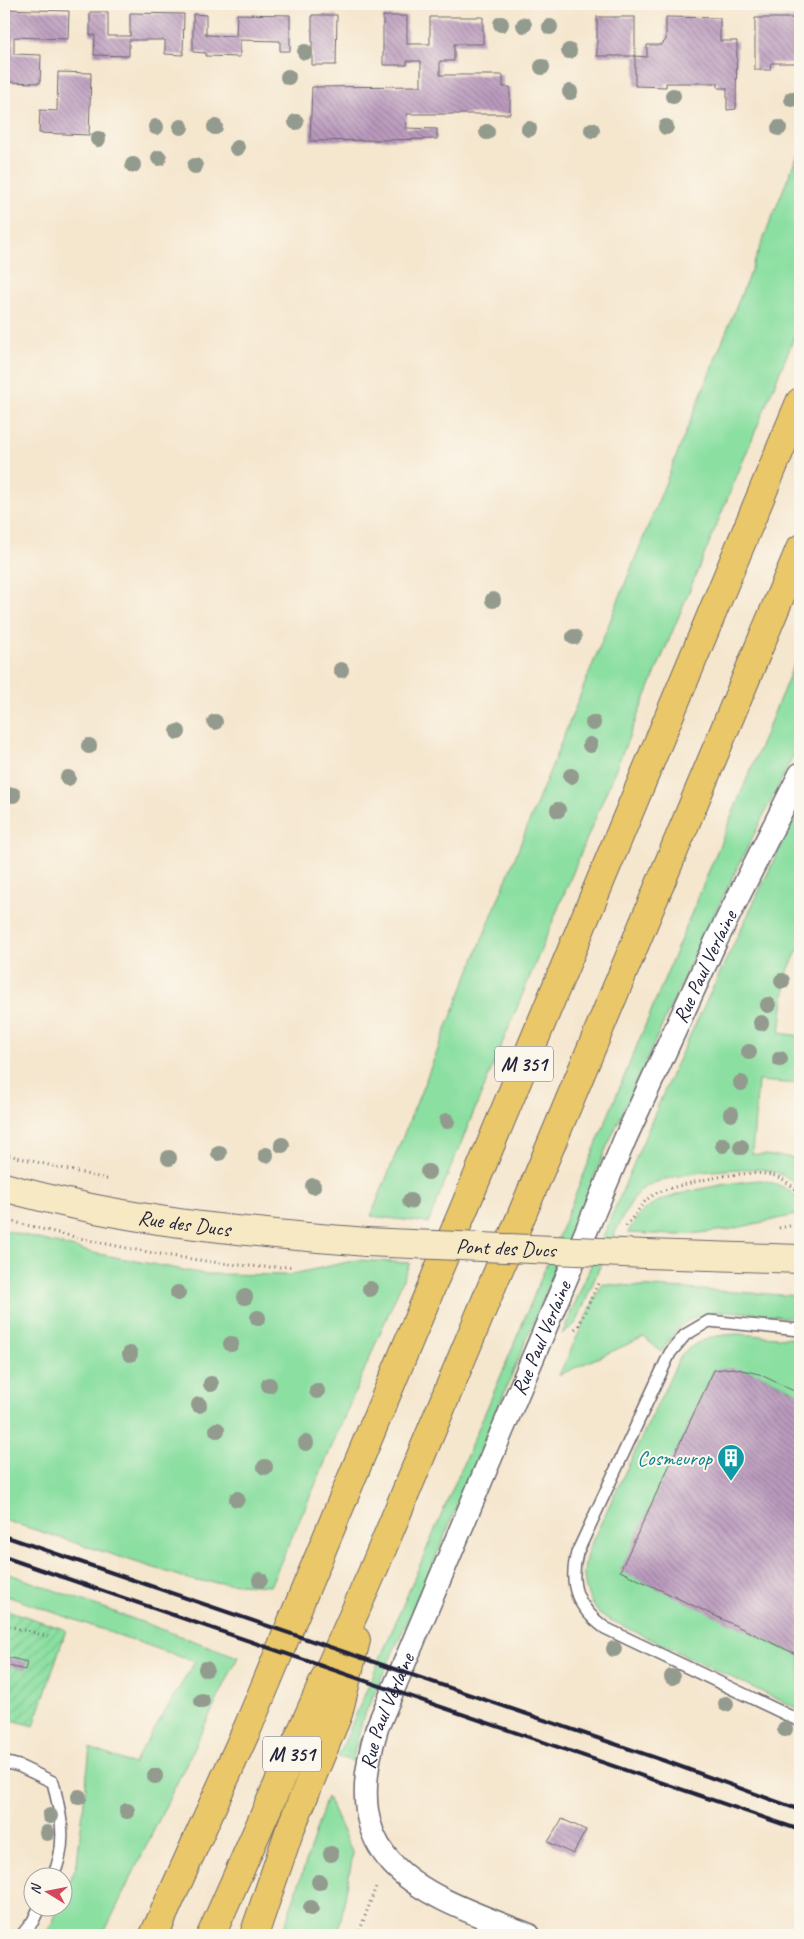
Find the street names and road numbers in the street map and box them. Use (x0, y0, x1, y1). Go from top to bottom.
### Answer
street label: Rue Paul Verlaine (667, 905, 743, 1027)
road number: M 351 (495, 1046, 553, 1082)
street label: Rue des Ducs (136, 1204, 233, 1242)
street label: Pont des Ducs (455, 1233, 558, 1263)
street label: Rue Paul Verlaine (506, 1276, 577, 1399)
street label: Rue Paul Verlaine (355, 1648, 420, 1771)
road number: M 351 (263, 1736, 321, 1772)

